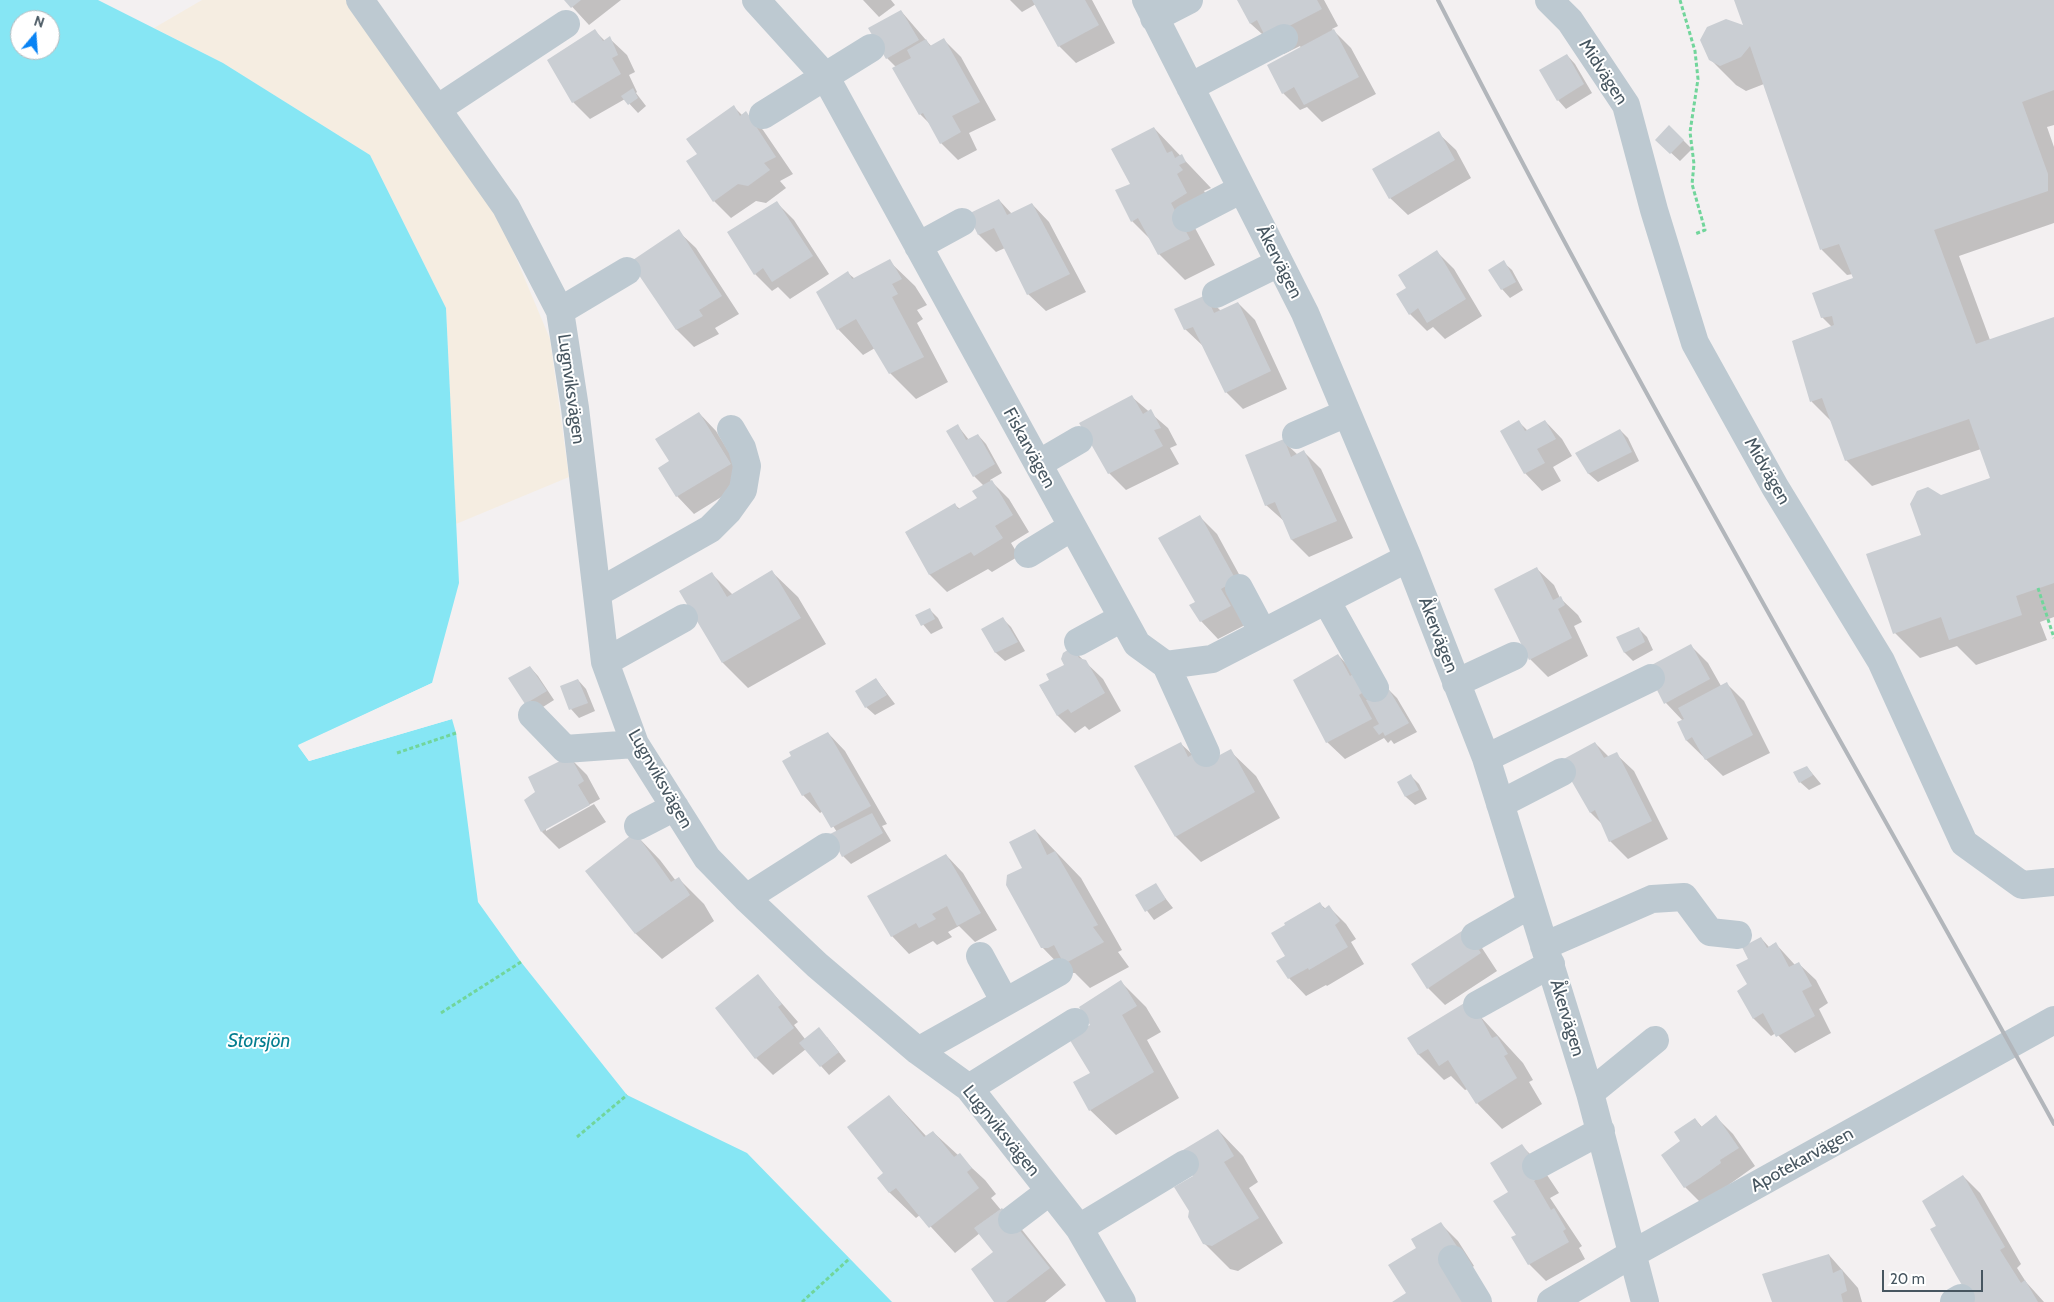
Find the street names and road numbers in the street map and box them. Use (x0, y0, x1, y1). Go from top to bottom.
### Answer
street label: Midvägen (1574, 35, 1632, 109)
street label: Åkervägen (1251, 222, 1307, 302)
street label: Lugnviksvägen (553, 333, 589, 445)
street label: Fiskarvägen (998, 404, 1060, 492)
street label: Midvägen (1739, 434, 1795, 508)
street label: Åkervägen (1414, 594, 1462, 676)
street label: Lugnviksvägen (623, 726, 697, 832)
street label: Åkervägen (1545, 977, 1589, 1059)
street label: Lugnviksvägen (958, 1081, 1044, 1181)
street label: Apotekarvägen (1747, 1123, 1857, 1197)

